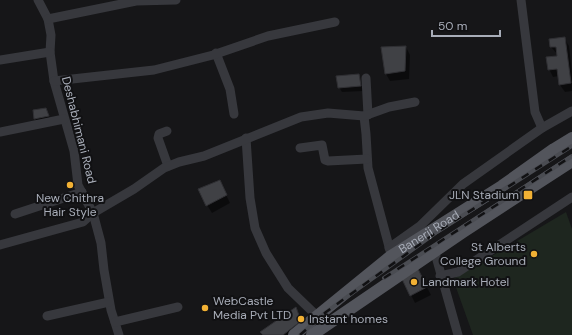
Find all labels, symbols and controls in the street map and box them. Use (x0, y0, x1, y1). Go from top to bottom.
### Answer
scale bar (432, 12, 500, 38)
text: 50 m (438, 18, 467, 34)
street label: Deshabhimani Road (58, 75, 100, 185)
marker: New Chithra Hair Style (65, 180, 75, 190)
place label: JLN Stadium (449, 187, 519, 203)
marker: JLN Stadium (522, 189, 534, 201)
place label: New Chithra Hair Style (36, 190, 104, 220)
street label: Banerji Road (396, 207, 462, 257)
place label: St Alberts College Ground (440, 239, 526, 269)
marker: St Alberts College Ground (529, 249, 539, 259)
place label: Landmark Hotel (422, 274, 509, 290)
marker: Landmark Hotel (409, 277, 419, 287)
place label: WebCastle Media Pvt LTD (213, 293, 291, 323)
marker: WebCastle Media Pvt LTD (200, 303, 210, 313)
place label: Instant homes (309, 311, 388, 327)
marker: Instant homes (296, 314, 306, 324)

